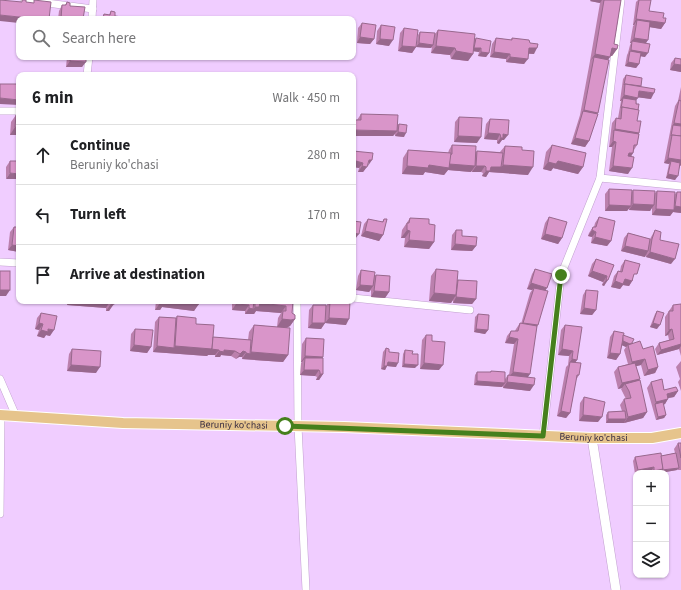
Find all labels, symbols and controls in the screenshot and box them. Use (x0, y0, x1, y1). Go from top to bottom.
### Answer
search box (16, 16, 356, 60)
icon: search (30, 27, 52, 49)
text: Search here (62, 28, 136, 49)
text: 6 min (32, 86, 73, 110)
text: Walk · 450 m (272, 89, 340, 107)
text: Continue (70, 135, 130, 156)
icon: ahead (32, 144, 54, 166)
text: 280 m (307, 146, 340, 164)
text: Beruniy ko'chasi (70, 156, 159, 174)
icon: left (32, 204, 54, 226)
text: Turn left (70, 204, 126, 225)
text: 170 m (307, 206, 340, 224)
icon: arrive (32, 264, 54, 286)
text: Arrive at destination (70, 264, 205, 285)
route end (552, 266, 570, 284)
street label: Beruniy ko'chasi (199, 417, 268, 433)
route start (276, 417, 294, 435)
street label: Beruniy ko'chasi (559, 430, 628, 445)
map controls (633, 470, 669, 578)
button: + (633, 470, 669, 506)
button: − (633, 506, 669, 542)
button: layers (633, 542, 669, 578)

